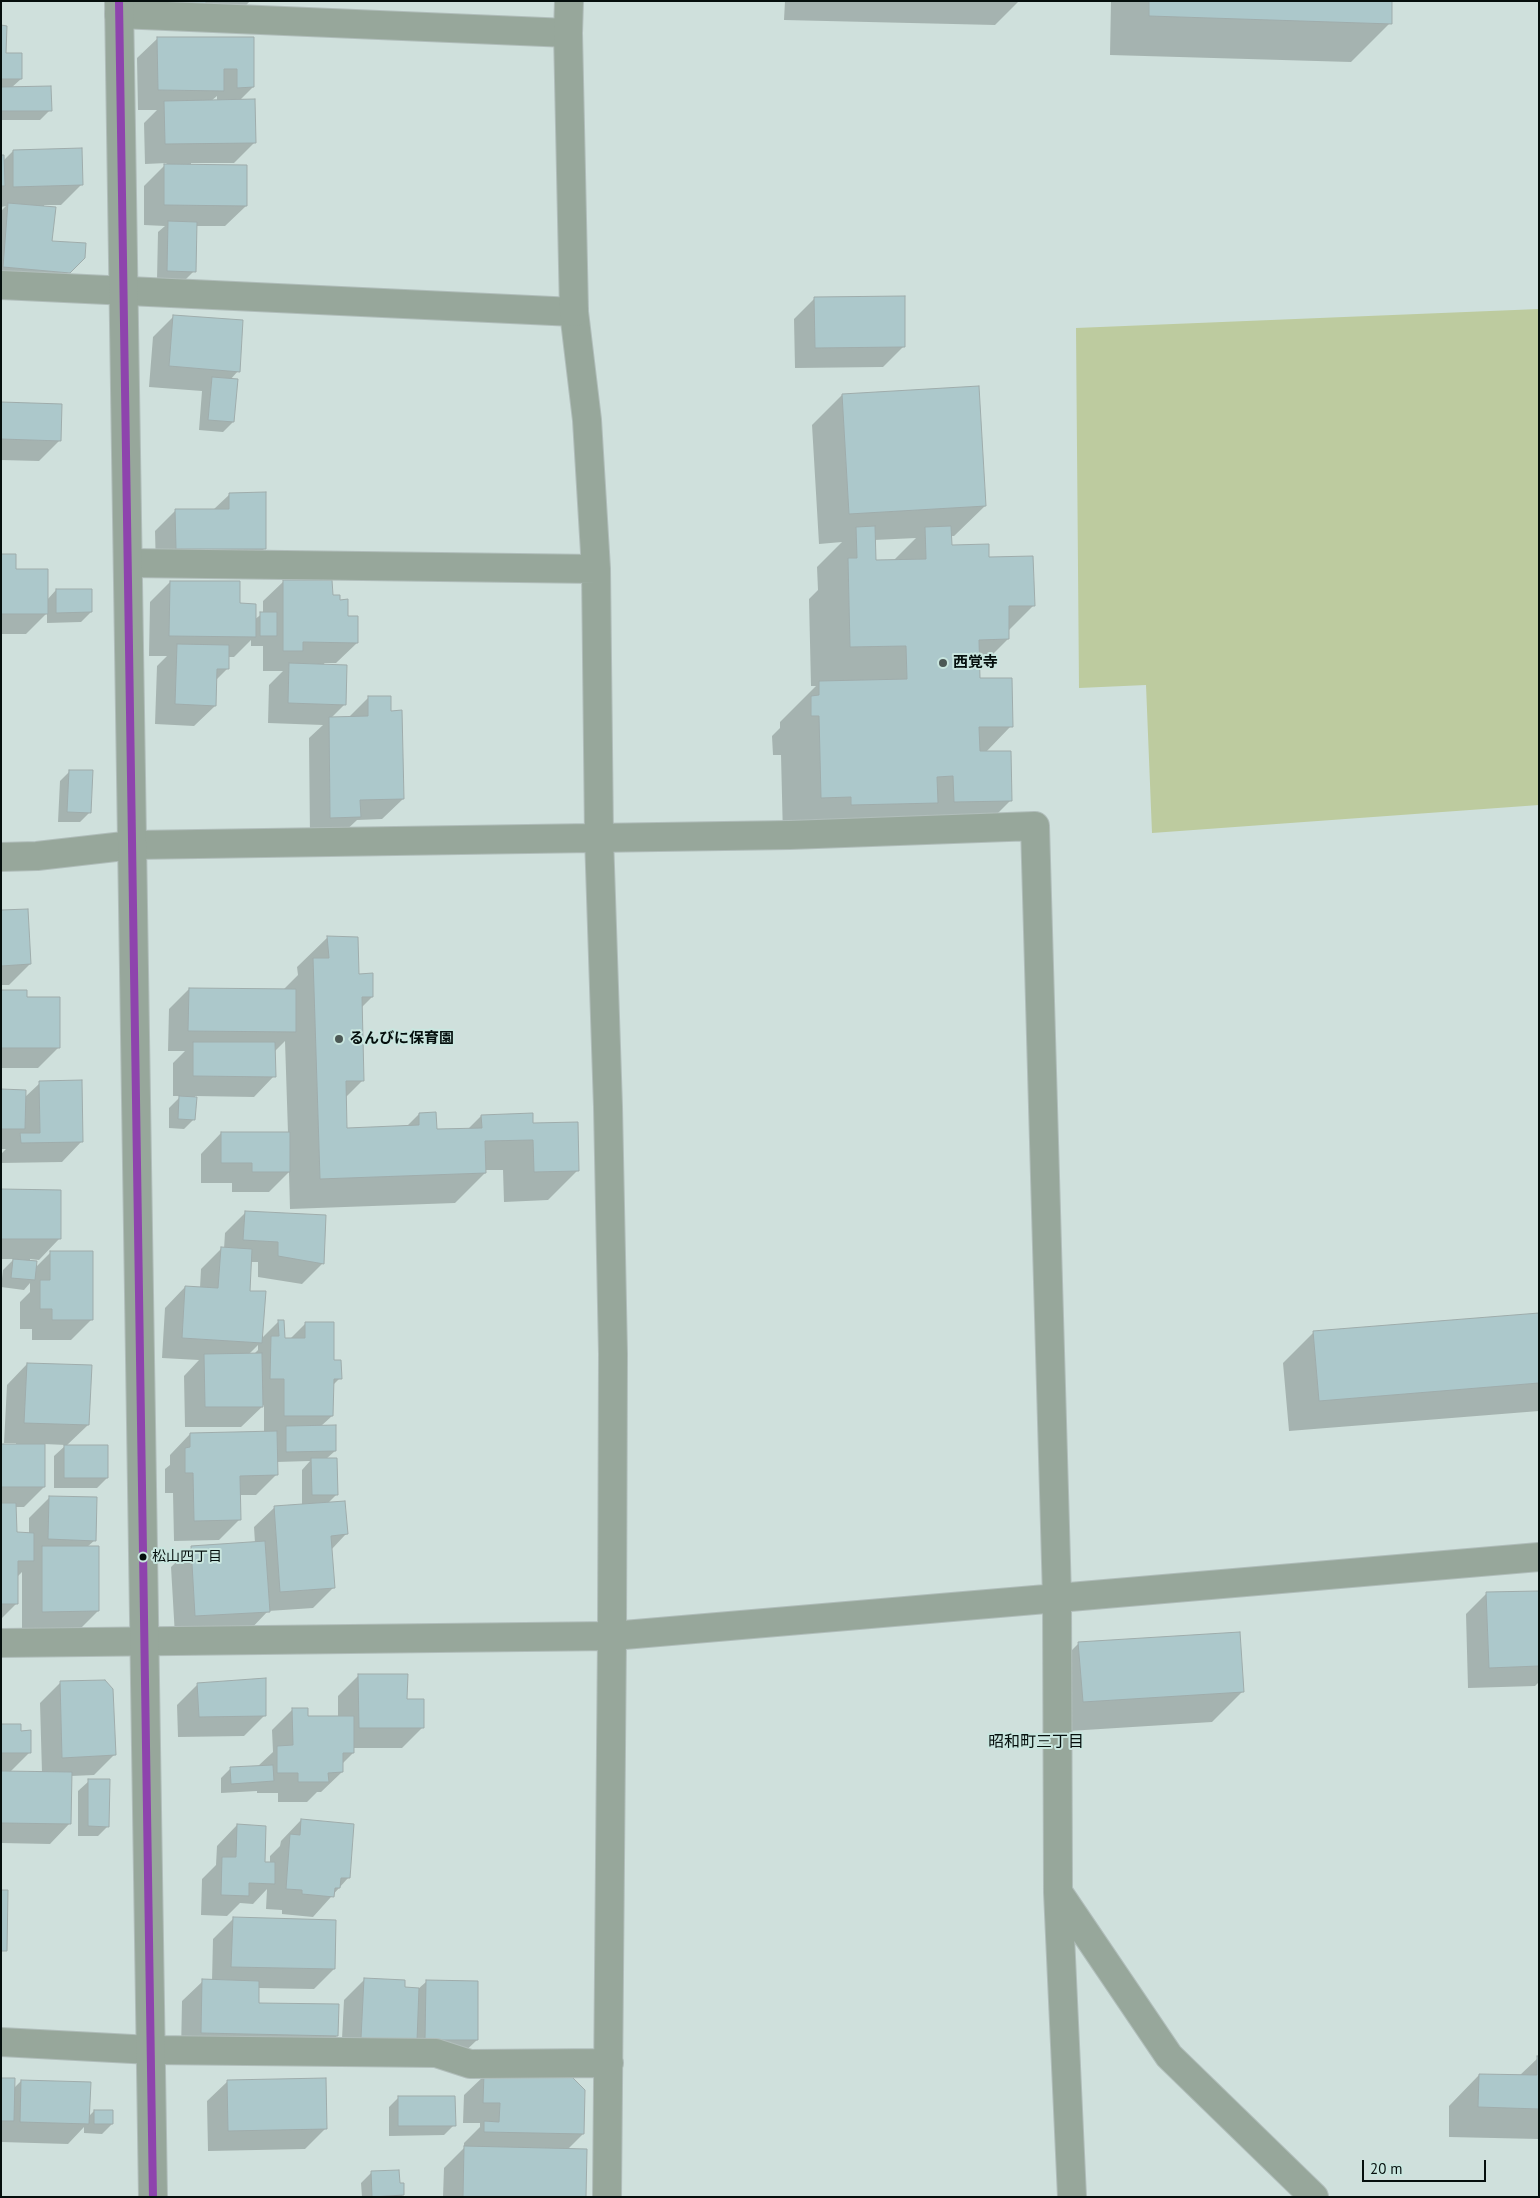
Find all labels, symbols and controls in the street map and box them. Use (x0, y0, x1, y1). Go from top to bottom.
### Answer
place label: 西覚寺 (953, 654, 998, 672)
marker: 西覚寺 (937, 657, 949, 669)
place label: るんびに保育園 (349, 1030, 454, 1048)
marker: るんびに保育園 (333, 1033, 345, 1045)
place label: 松山四丁目 (152, 1549, 222, 1565)
marker: 松山四丁目 (138, 1552, 148, 1562)
district label: 昭和町三丁目 (988, 1732, 1084, 1752)
scale bar (1365, 2150, 1489, 2182)
text: 20 m (1370, 2159, 1403, 2178)

